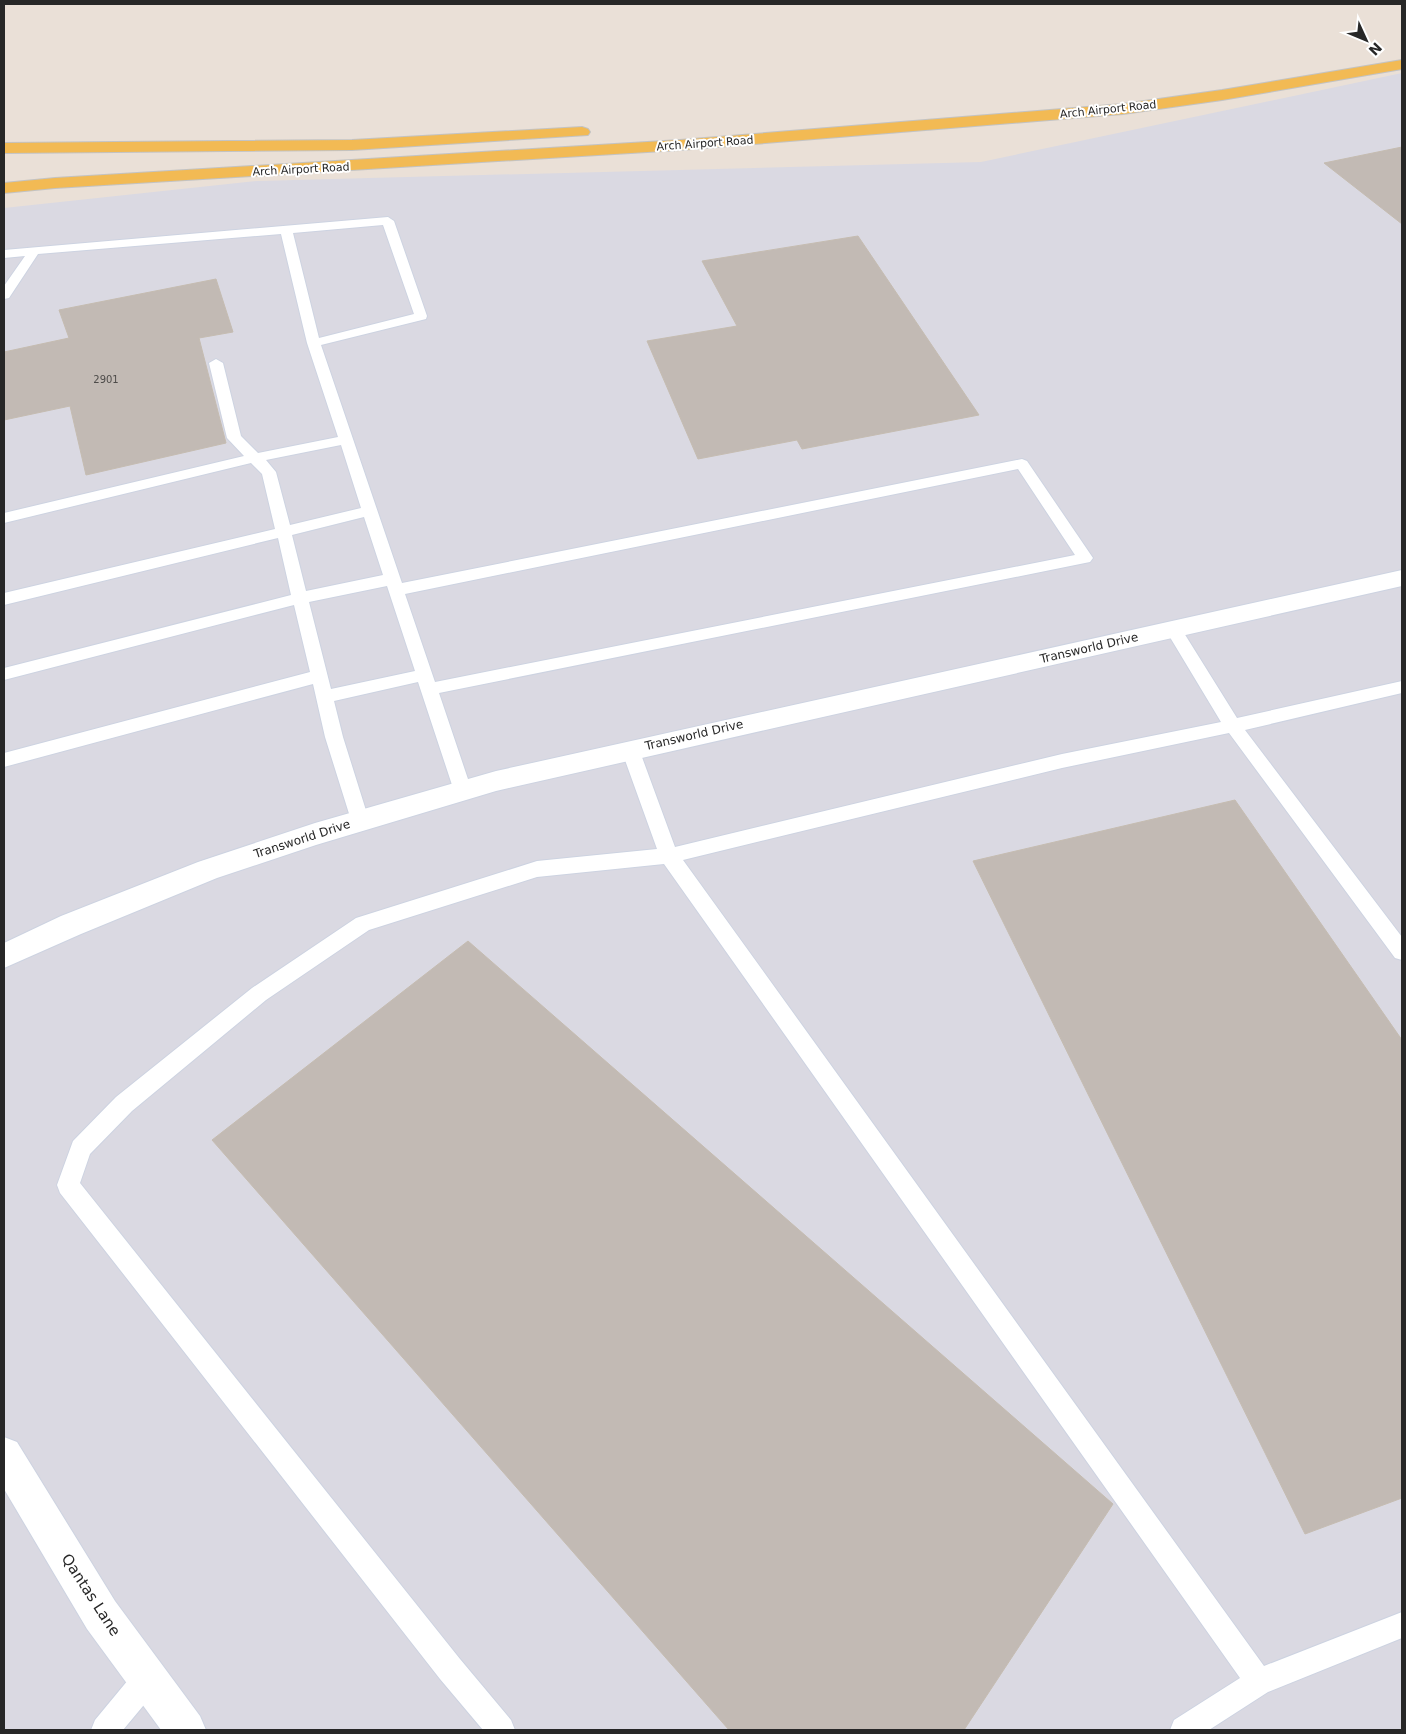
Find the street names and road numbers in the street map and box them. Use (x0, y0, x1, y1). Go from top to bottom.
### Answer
street label: Arch Airport Road (1059, 98, 1157, 121)
street label: Arch Airport Road (656, 134, 754, 153)
street label: Arch Airport Road (252, 160, 350, 179)
street label: Transworld Drive (1037, 630, 1140, 666)
street label: Transworld Drive (642, 717, 745, 753)
street label: Transworld Drive (251, 817, 352, 862)
street label: Qantas Lane (58, 1550, 124, 1640)

